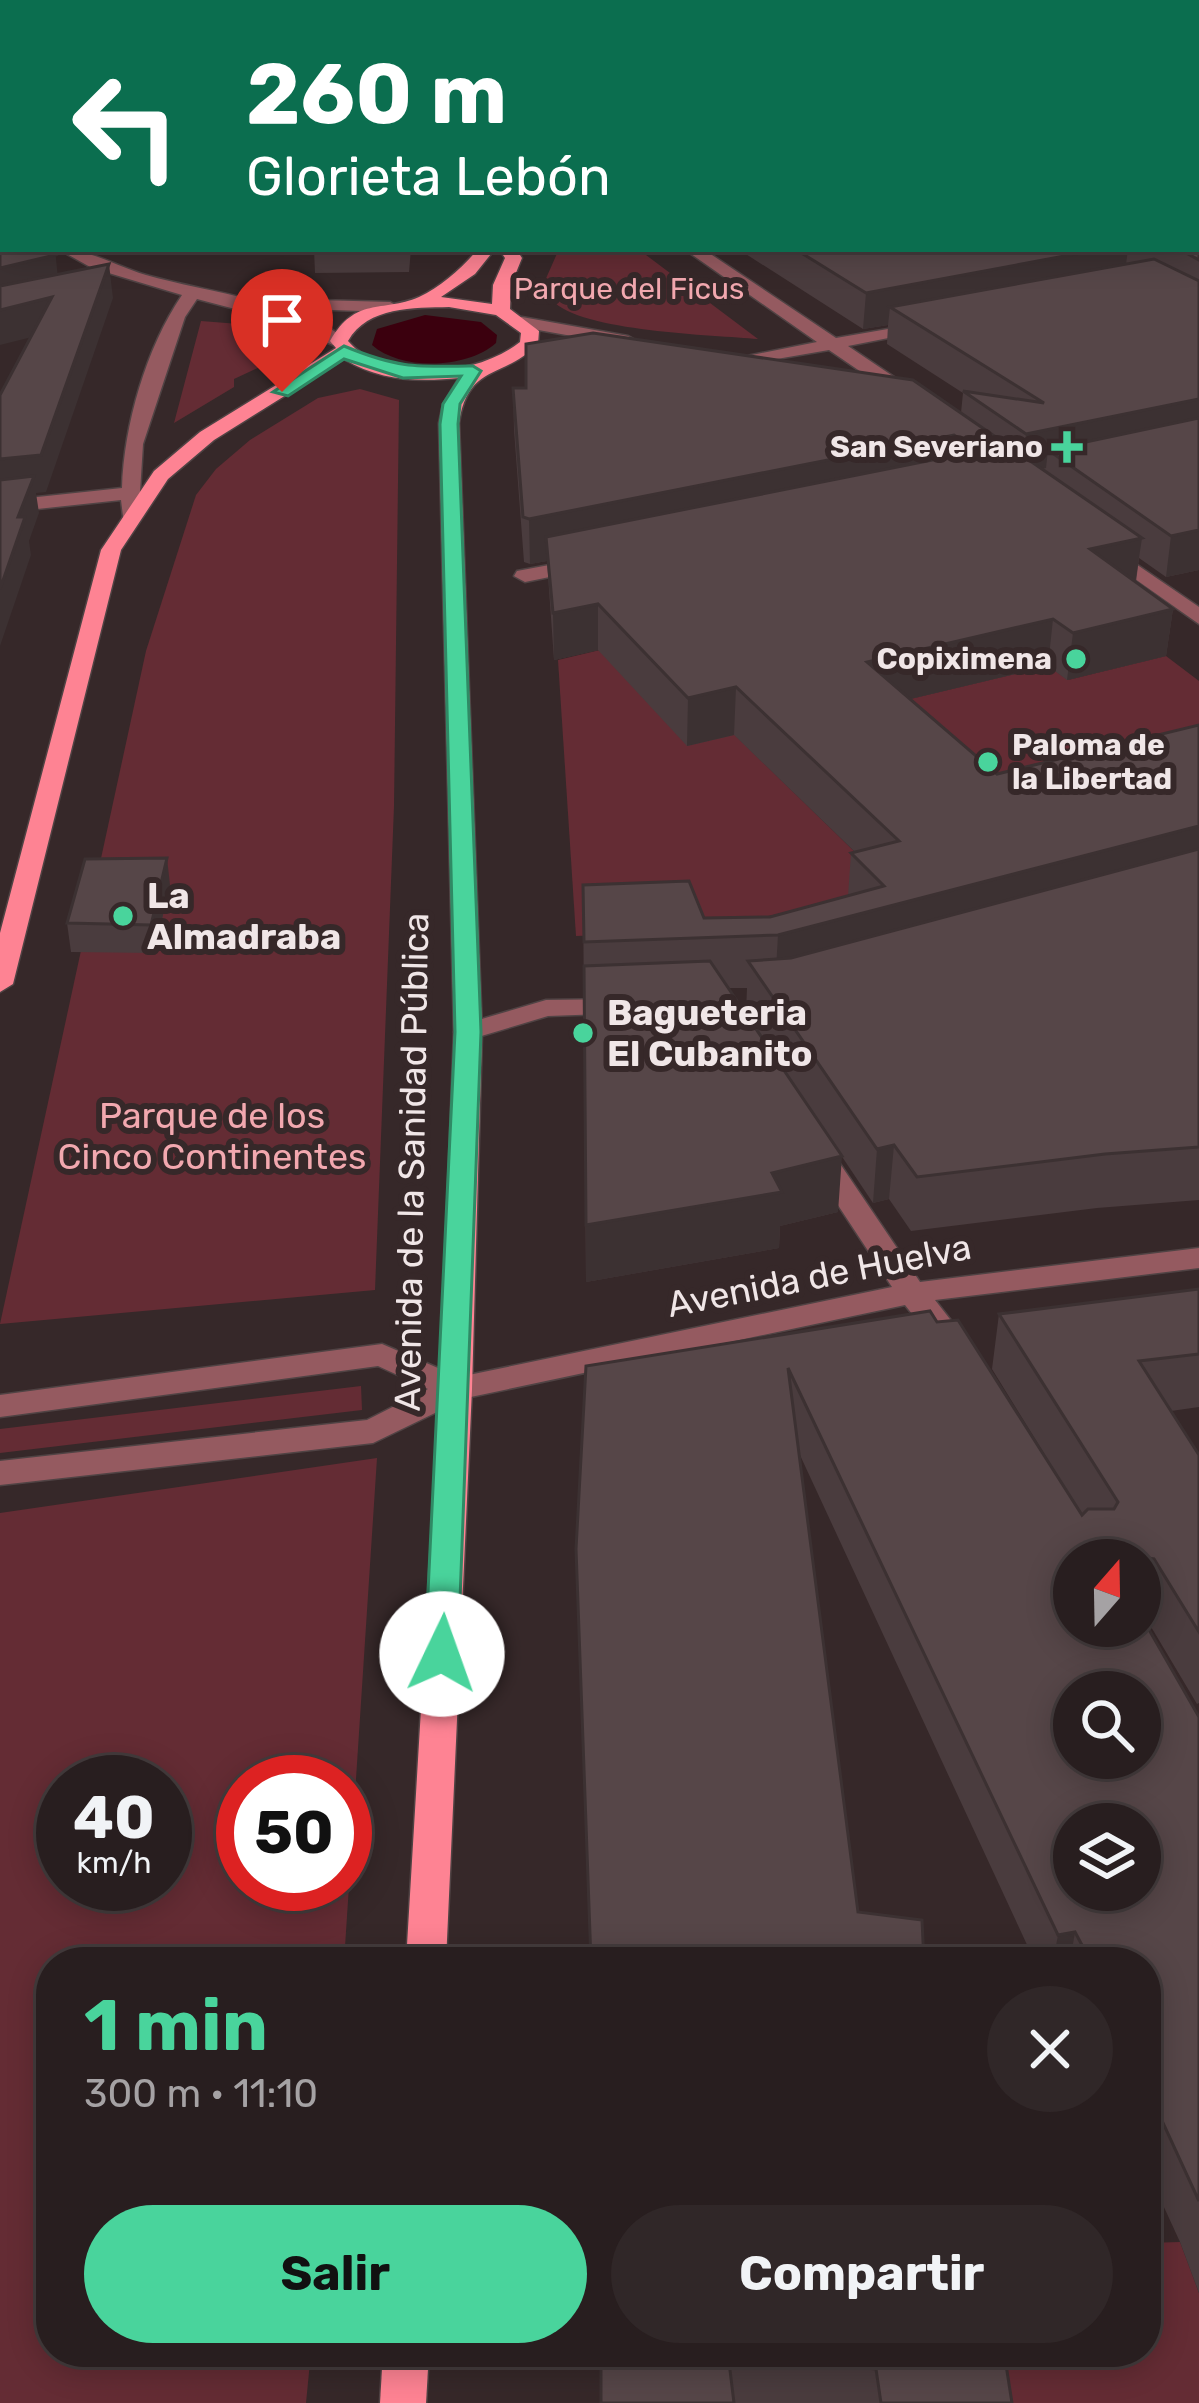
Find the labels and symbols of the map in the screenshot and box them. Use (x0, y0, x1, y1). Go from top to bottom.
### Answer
pin (231, 269, 333, 392)
park label: Parque del Ficus (514, 271, 744, 307)
place label: San Severiano (830, 429, 1043, 465)
marker: San Severiano (1054, 434, 1080, 460)
place label: Copiximena (877, 641, 1052, 677)
marker: Copiximena (1063, 646, 1089, 672)
place label: Paloma de la Libertad (1012, 727, 1172, 797)
marker: Paloma de la Libertad (975, 749, 1001, 775)
place label: La Almadraba (147, 874, 341, 958)
marker: La Almadraba (110, 903, 136, 929)
street label: Avenida de la Sanidad Pública (386, 912, 437, 1412)
place label: Bagueteria El Cubanito (607, 991, 813, 1075)
marker: Bagueteria El Cubanito (570, 1020, 596, 1046)
park label: Parque de los Cinco Continentes (58, 1094, 366, 1178)
street label: Avenida de Huelva (663, 1225, 975, 1326)
north arrow (1053, 1539, 1161, 1647)
position arrow (379, 1591, 505, 1717)
speed limit sign: 50 (216, 1755, 372, 1911)

